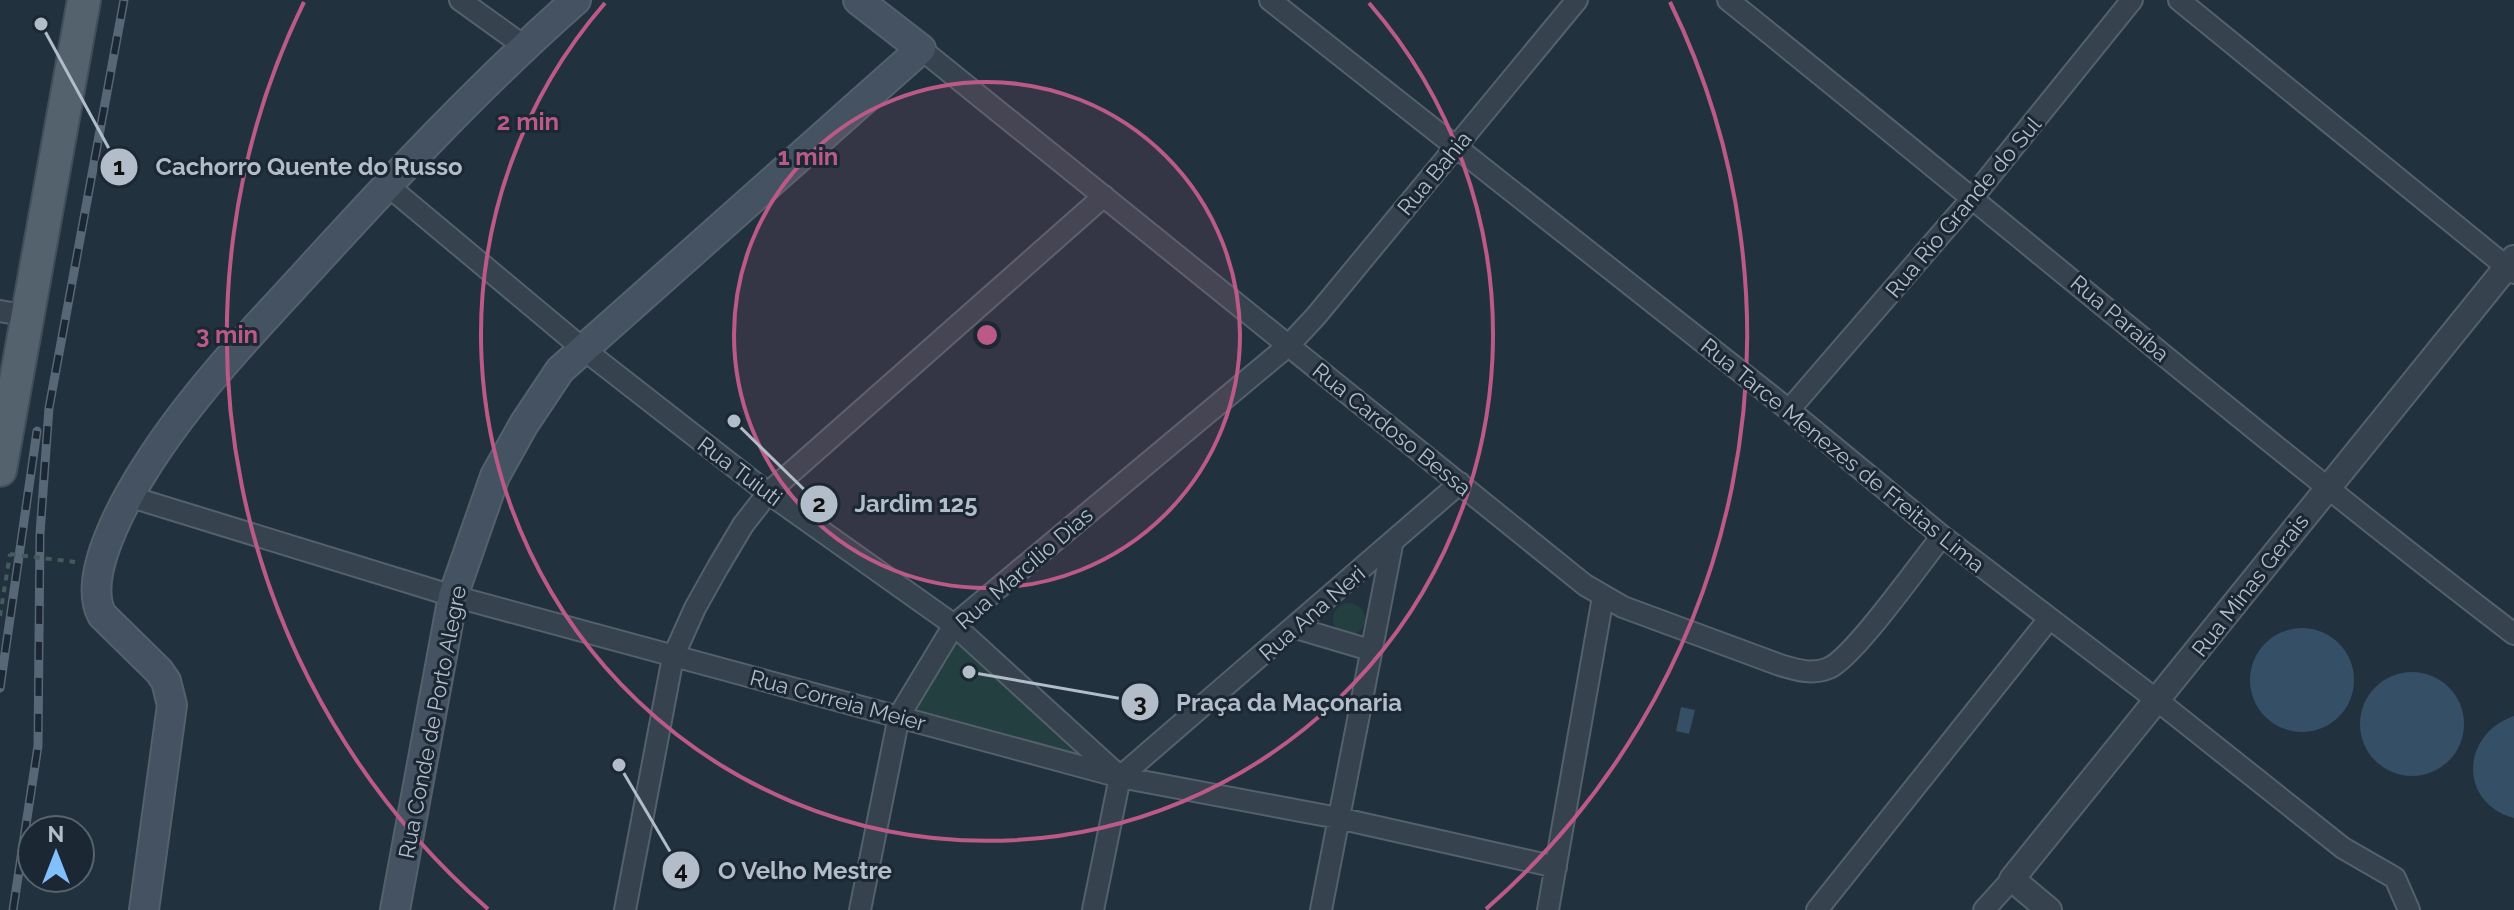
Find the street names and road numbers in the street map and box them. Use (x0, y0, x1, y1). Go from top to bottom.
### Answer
street label: Rua Rio Grande do Sul (1880, 111, 2046, 303)
street label: Rua Bahia (1392, 126, 1476, 220)
street label: Rua Paraíba (2066, 269, 2174, 367)
street label: Rua Tarce Menezes de Freitas Lima (1696, 332, 1990, 578)
street label: Rua Cardoso Bessa (1308, 357, 1476, 501)
street label: Rua Tuiuti (693, 431, 787, 511)
street label: Rua Marcílio Dias (950, 501, 1098, 635)
street label: Rua Minas Gerais (2186, 509, 2314, 661)
street label: Rua Ana Neri (1254, 560, 1370, 666)
street label: Rua Conde de Porto Alegre (393, 583, 471, 861)
street label: Rua Correia Meier (747, 664, 929, 736)

